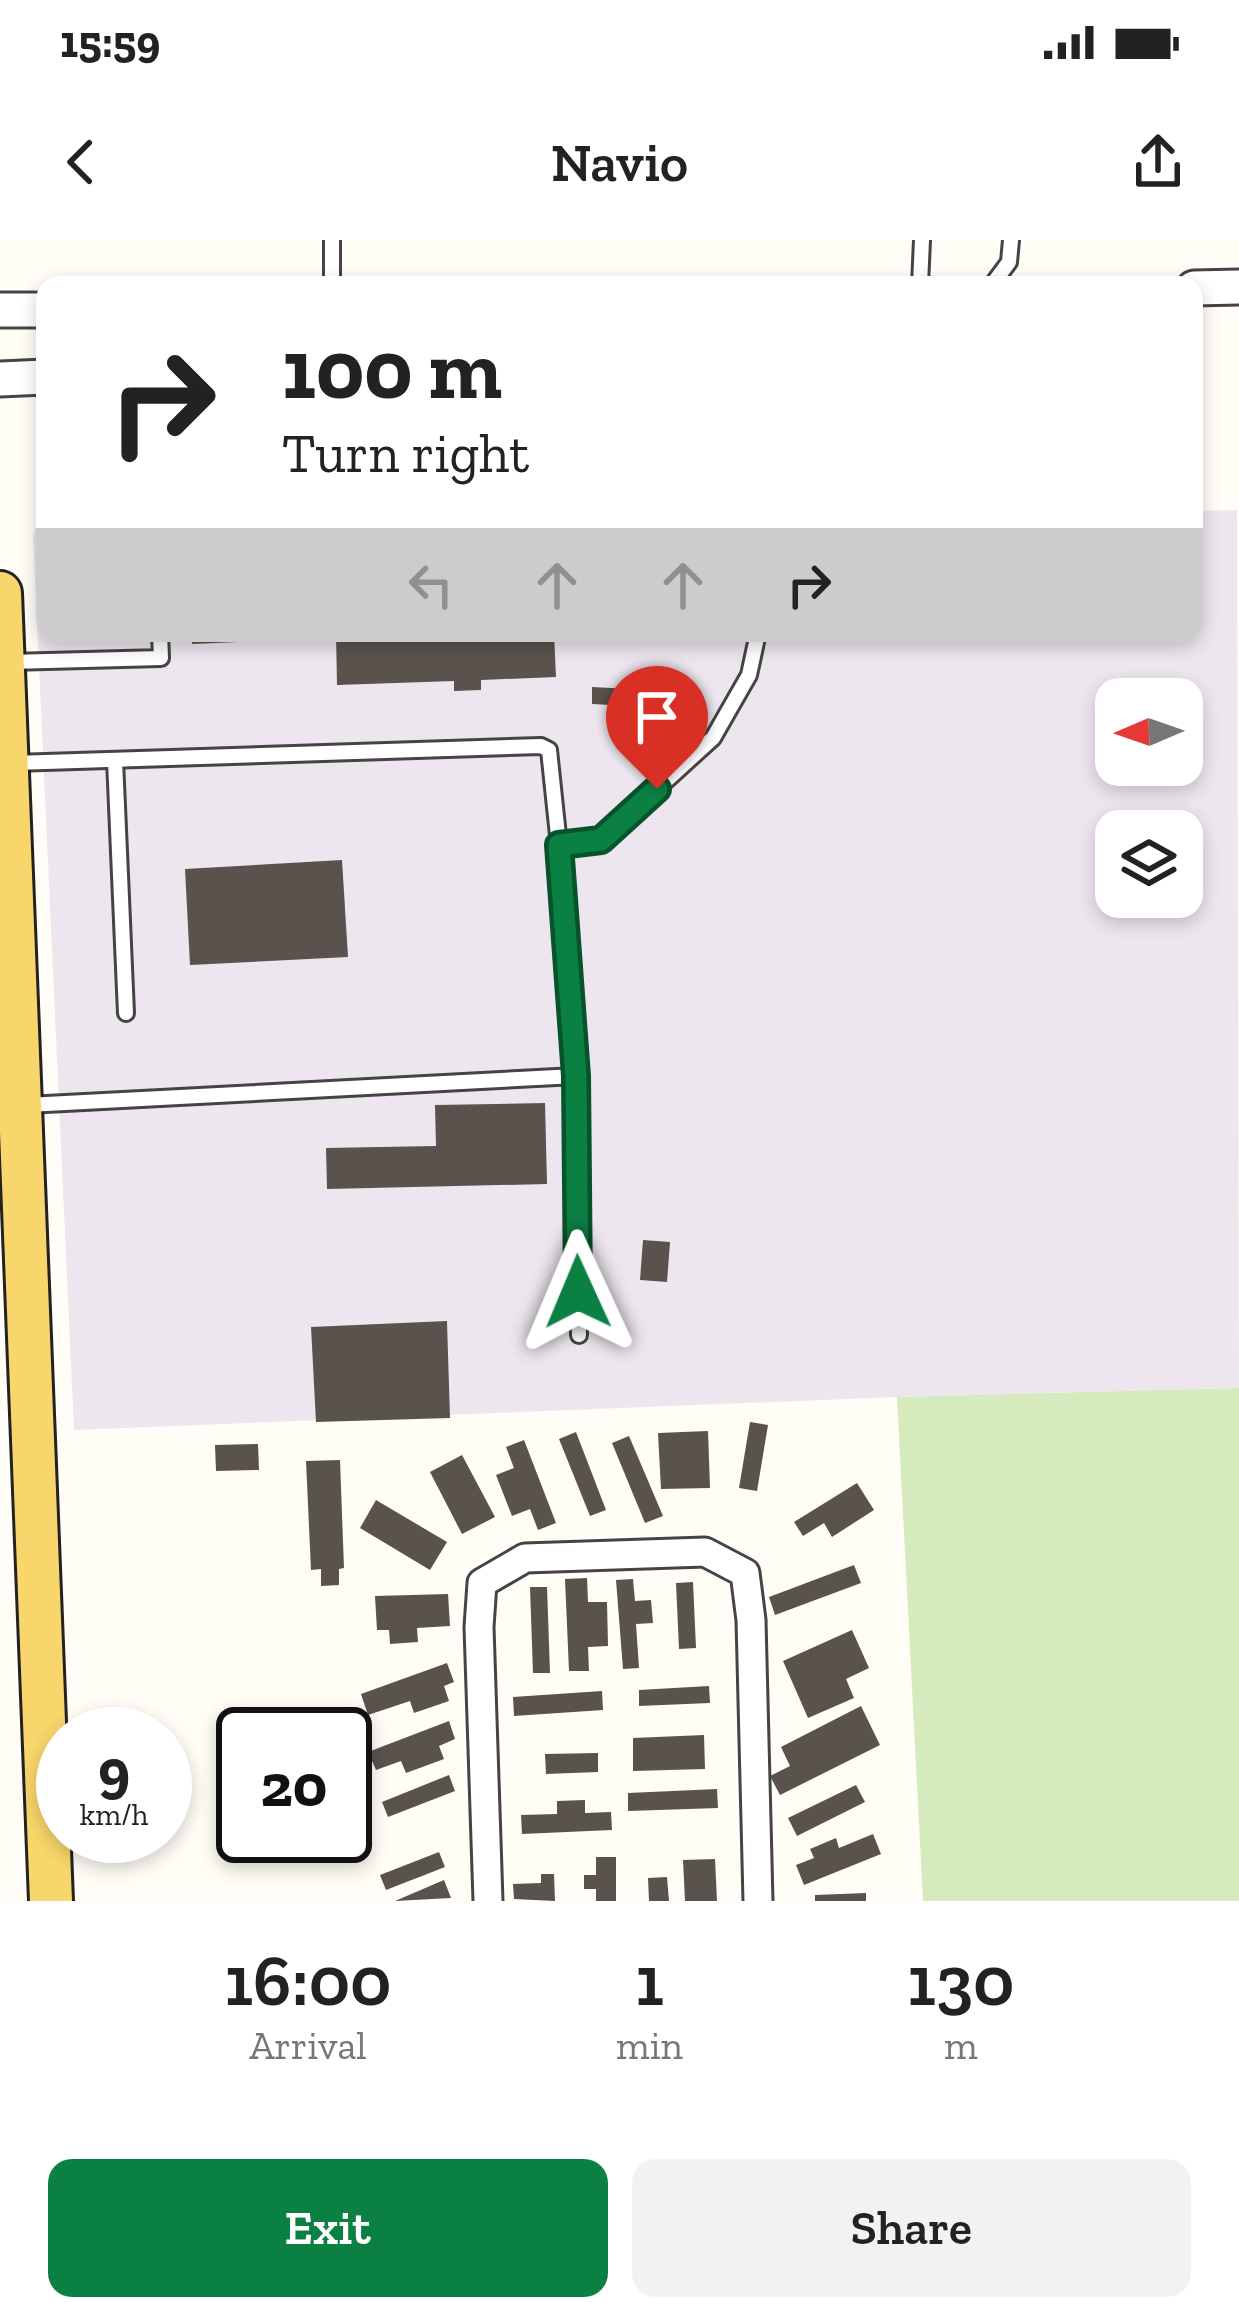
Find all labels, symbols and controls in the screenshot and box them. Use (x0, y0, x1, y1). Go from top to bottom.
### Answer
text: 15:59 (60, 15, 160, 69)
icon: back (48, 129, 114, 195)
icon: share (1125, 129, 1191, 195)
text: Navio (551, 130, 688, 195)
text: 100 m (282, 319, 502, 420)
icon: right (84, 324, 240, 480)
text: Turn right (282, 421, 529, 486)
icon: left (398, 552, 464, 618)
icon: ahead (524, 552, 590, 618)
icon: ahead (650, 552, 716, 618)
icon: right (776, 552, 842, 618)
pin (606, 666, 708, 789)
north arrow (1095, 678, 1203, 786)
map controls (1095, 678, 1203, 918)
icon: arrive (624, 684, 690, 750)
button: layers (1095, 810, 1203, 918)
position arrow (515, 1229, 641, 1355)
speed limit sign: 20 (216, 1707, 372, 1863)
text: 9 (98, 1734, 130, 1806)
text: km/h (80, 1797, 148, 1833)
text: 16:00 (224, 1937, 392, 2023)
text: 1 (635, 1937, 664, 2023)
text: 130 (907, 1937, 1015, 2023)
text: Arrival (249, 2022, 367, 2069)
text: min (616, 2022, 683, 2069)
text: m (944, 2022, 978, 2069)
button: Exit (48, 2159, 608, 2297)
button: Share (632, 2159, 1191, 2297)

